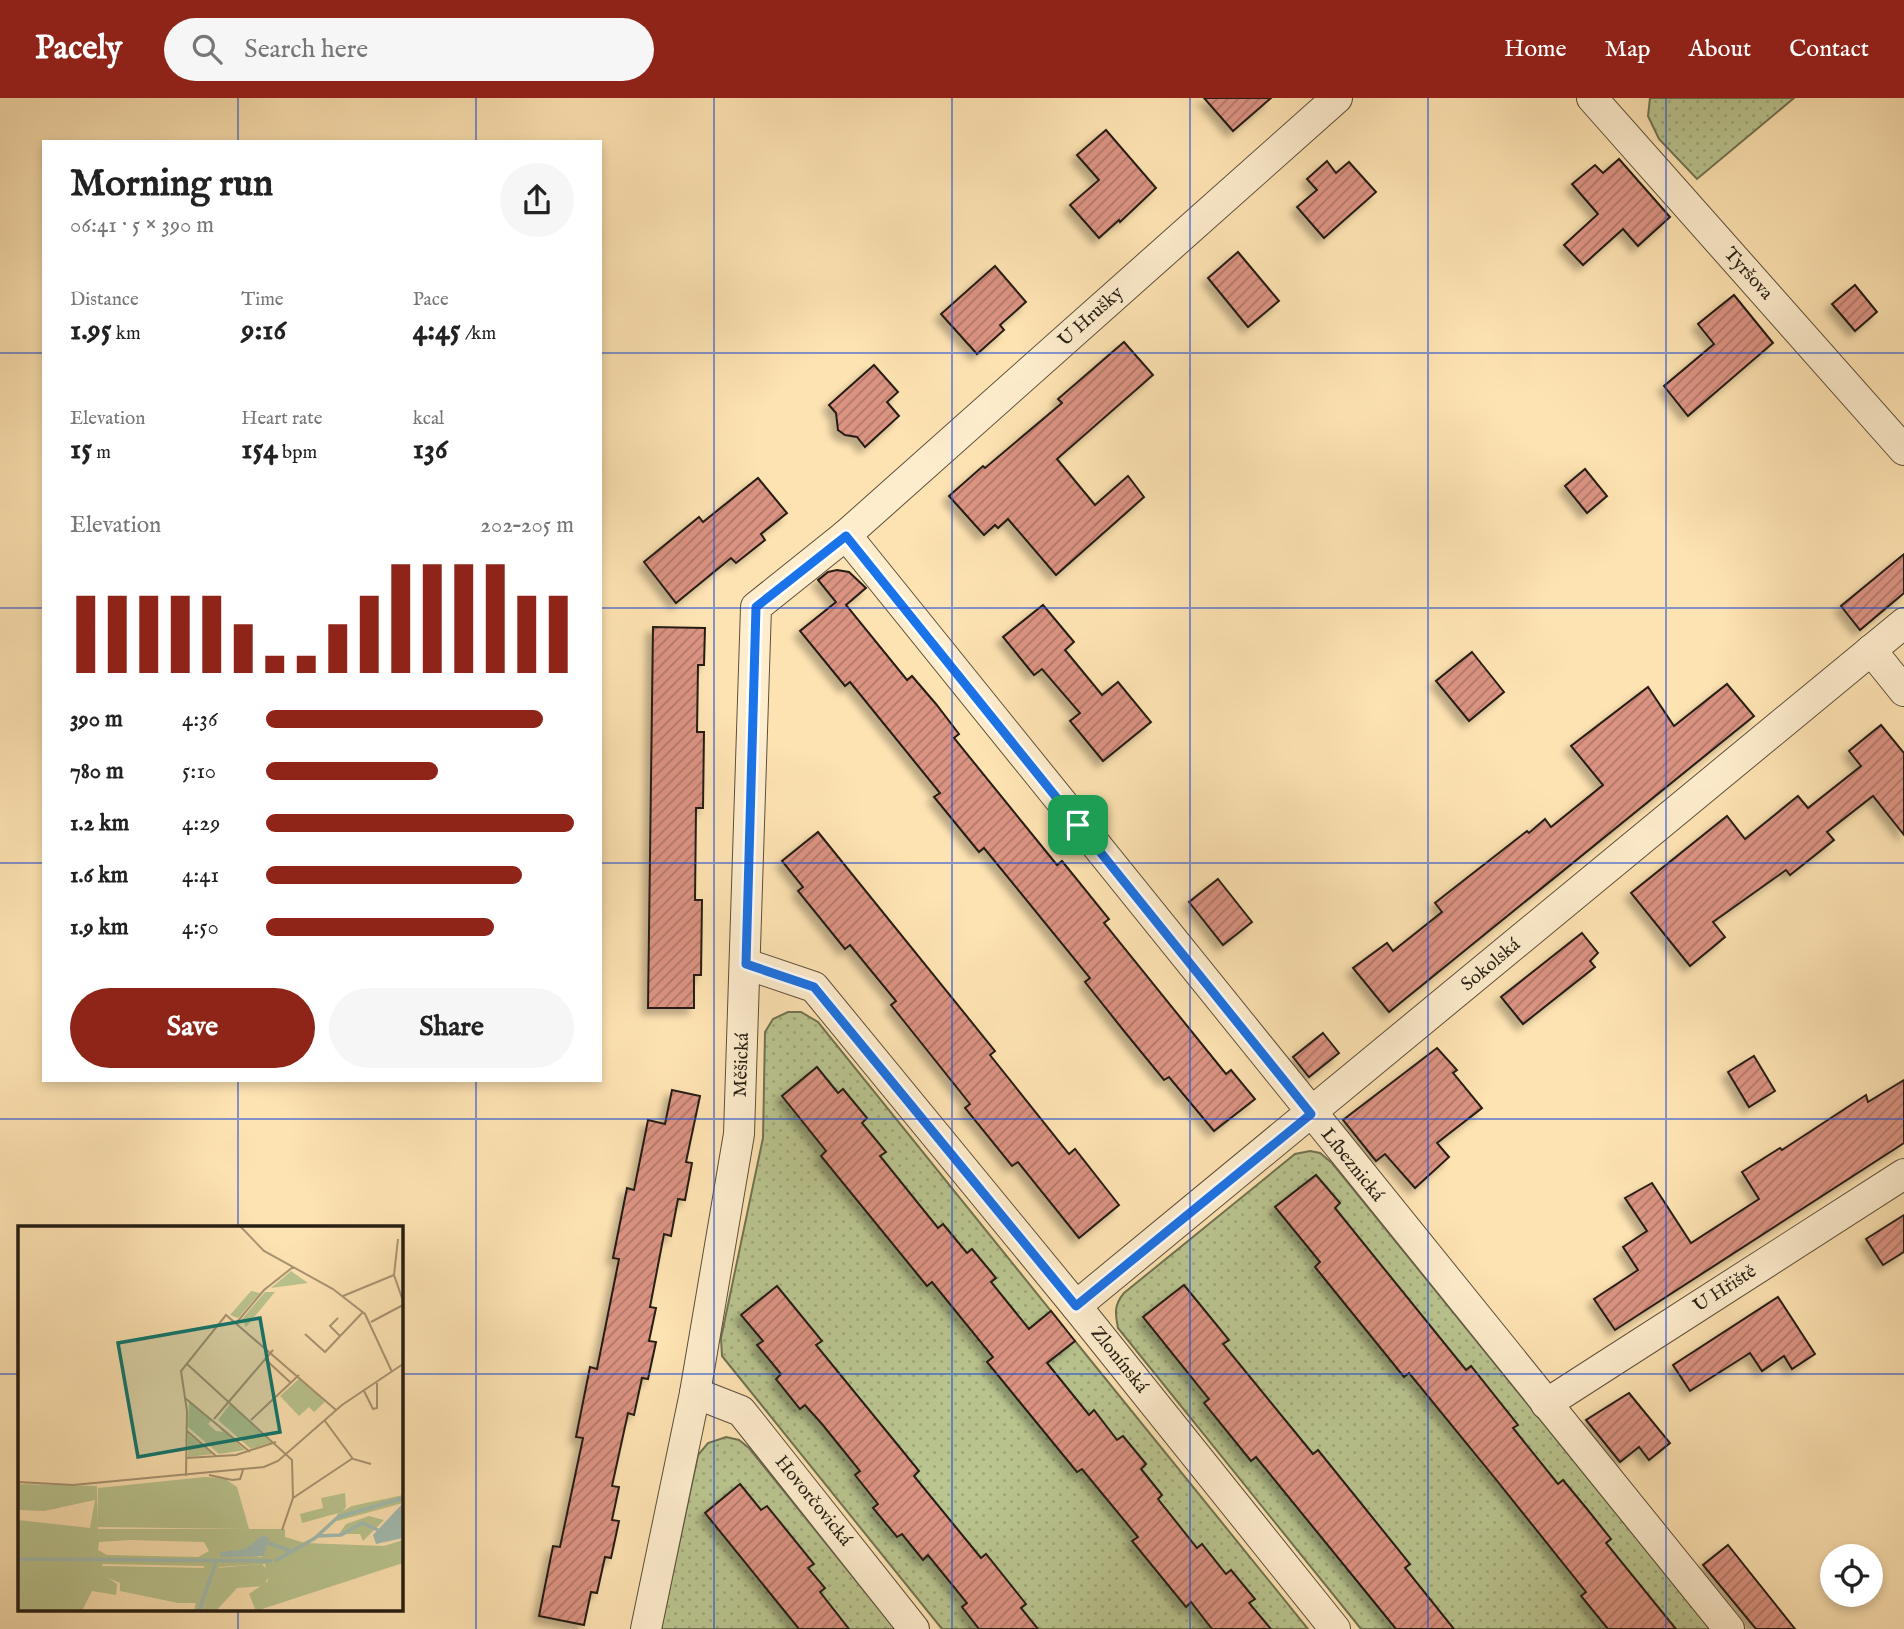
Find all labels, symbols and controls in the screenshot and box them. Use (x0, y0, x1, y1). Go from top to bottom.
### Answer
search box (164, 18, 654, 81)
text: Pacely (35, 28, 122, 70)
icon: search (188, 30, 226, 68)
text: Search here (244, 33, 368, 66)
text: Home (1504, 34, 1567, 65)
text: Map (1605, 34, 1651, 65)
text: About (1689, 34, 1751, 65)
text: Contact (1789, 34, 1869, 65)
text: Morning run (70, 161, 273, 209)
button: share (500, 163, 574, 237)
text: 06:41 · 5 × 390 m (70, 211, 214, 240)
street label: Tyršova (1718, 243, 1778, 306)
street label: U Hrušky (1053, 281, 1129, 353)
text: Distance (70, 288, 139, 312)
text: Time (241, 288, 284, 312)
text: Pace (413, 288, 449, 312)
text: 1.95 (70, 312, 112, 350)
text: 9:16 (241, 312, 286, 350)
text: 4:45 (413, 312, 461, 350)
text: km (112, 322, 141, 346)
text: /km (461, 322, 496, 346)
text: Elevation (70, 407, 145, 431)
text: Heart rate (241, 407, 322, 431)
text: kcal (413, 407, 444, 431)
text: 15 (70, 431, 92, 469)
text: 154 (241, 431, 278, 469)
text: 136 (413, 431, 448, 469)
text: m (92, 441, 111, 465)
text: bpm (278, 441, 317, 465)
text: Elevation (70, 511, 161, 540)
text: 202–205 m (480, 511, 574, 540)
text: 390 m (70, 705, 123, 734)
text: 4:36 (182, 705, 218, 734)
text: 780 m (70, 757, 124, 786)
text: 5:10 (182, 757, 216, 786)
pin (1048, 795, 1108, 855)
icon: arrive (1059, 806, 1097, 844)
text: 1.2 km (70, 809, 129, 838)
text: 4:29 (182, 809, 220, 838)
text: 1.6 km (70, 861, 128, 890)
text: 4:41 (182, 861, 219, 890)
text: 1.9 km (70, 913, 129, 942)
text: 4:50 (182, 913, 219, 942)
street label: Sokolská (1456, 933, 1526, 997)
button: Save (70, 988, 315, 1068)
button: Share (329, 988, 574, 1068)
street label: Měšická (729, 1031, 755, 1098)
street label: Líbeznická (1315, 1123, 1389, 1207)
inset map (18, 1226, 402, 1612)
street label: U Hřiště (1689, 1260, 1761, 1318)
street label: Zlonínská (1085, 1322, 1154, 1399)
street label: Hovorčovická (769, 1451, 857, 1552)
map controls (1820, 1544, 1883, 1607)
button: locate (1820, 1544, 1883, 1607)

